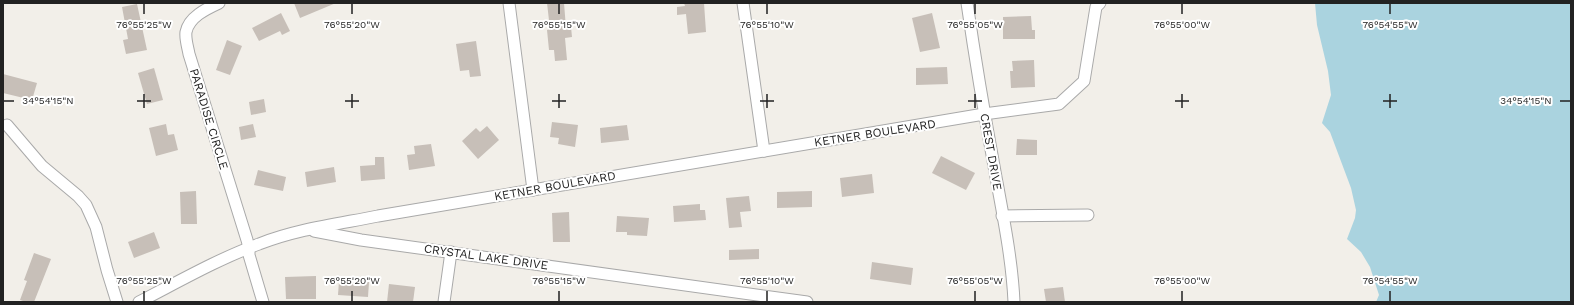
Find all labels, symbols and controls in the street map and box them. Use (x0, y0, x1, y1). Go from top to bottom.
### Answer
text: 76°55'25"W (116, 19, 172, 30)
text: 76°55'20"W (324, 19, 380, 30)
text: 76°55'15"W (532, 19, 586, 30)
text: 76°55'10"W (740, 19, 794, 30)
text: 76°55'05"W (947, 19, 1003, 30)
text: 76°55'00"W (1154, 19, 1210, 30)
text: 76°54'55"W (1362, 19, 1418, 30)
street label: PARADISE CIRCLE (187, 67, 231, 172)
text: 34°54'15"N (22, 95, 74, 106)
text: 34°54'15"N (1500, 95, 1552, 106)
street label: CREST DRIVE (977, 112, 1005, 192)
street label: KETNER BOULEVARD (813, 116, 937, 150)
street label: KETNER BOULEVARD (493, 168, 617, 204)
street label: CRYSTAL LAKE DRIVE (423, 241, 549, 273)
text: 76°55'25"W (116, 275, 172, 286)
text: 76°55'20"W (324, 275, 380, 286)
text: 76°55'15"W (532, 275, 586, 286)
text: 76°55'10"W (740, 275, 794, 286)
text: 76°55'05"W (947, 275, 1003, 286)
text: 76°55'00"W (1154, 275, 1210, 286)
text: 76°54'55"W (1362, 275, 1418, 286)

